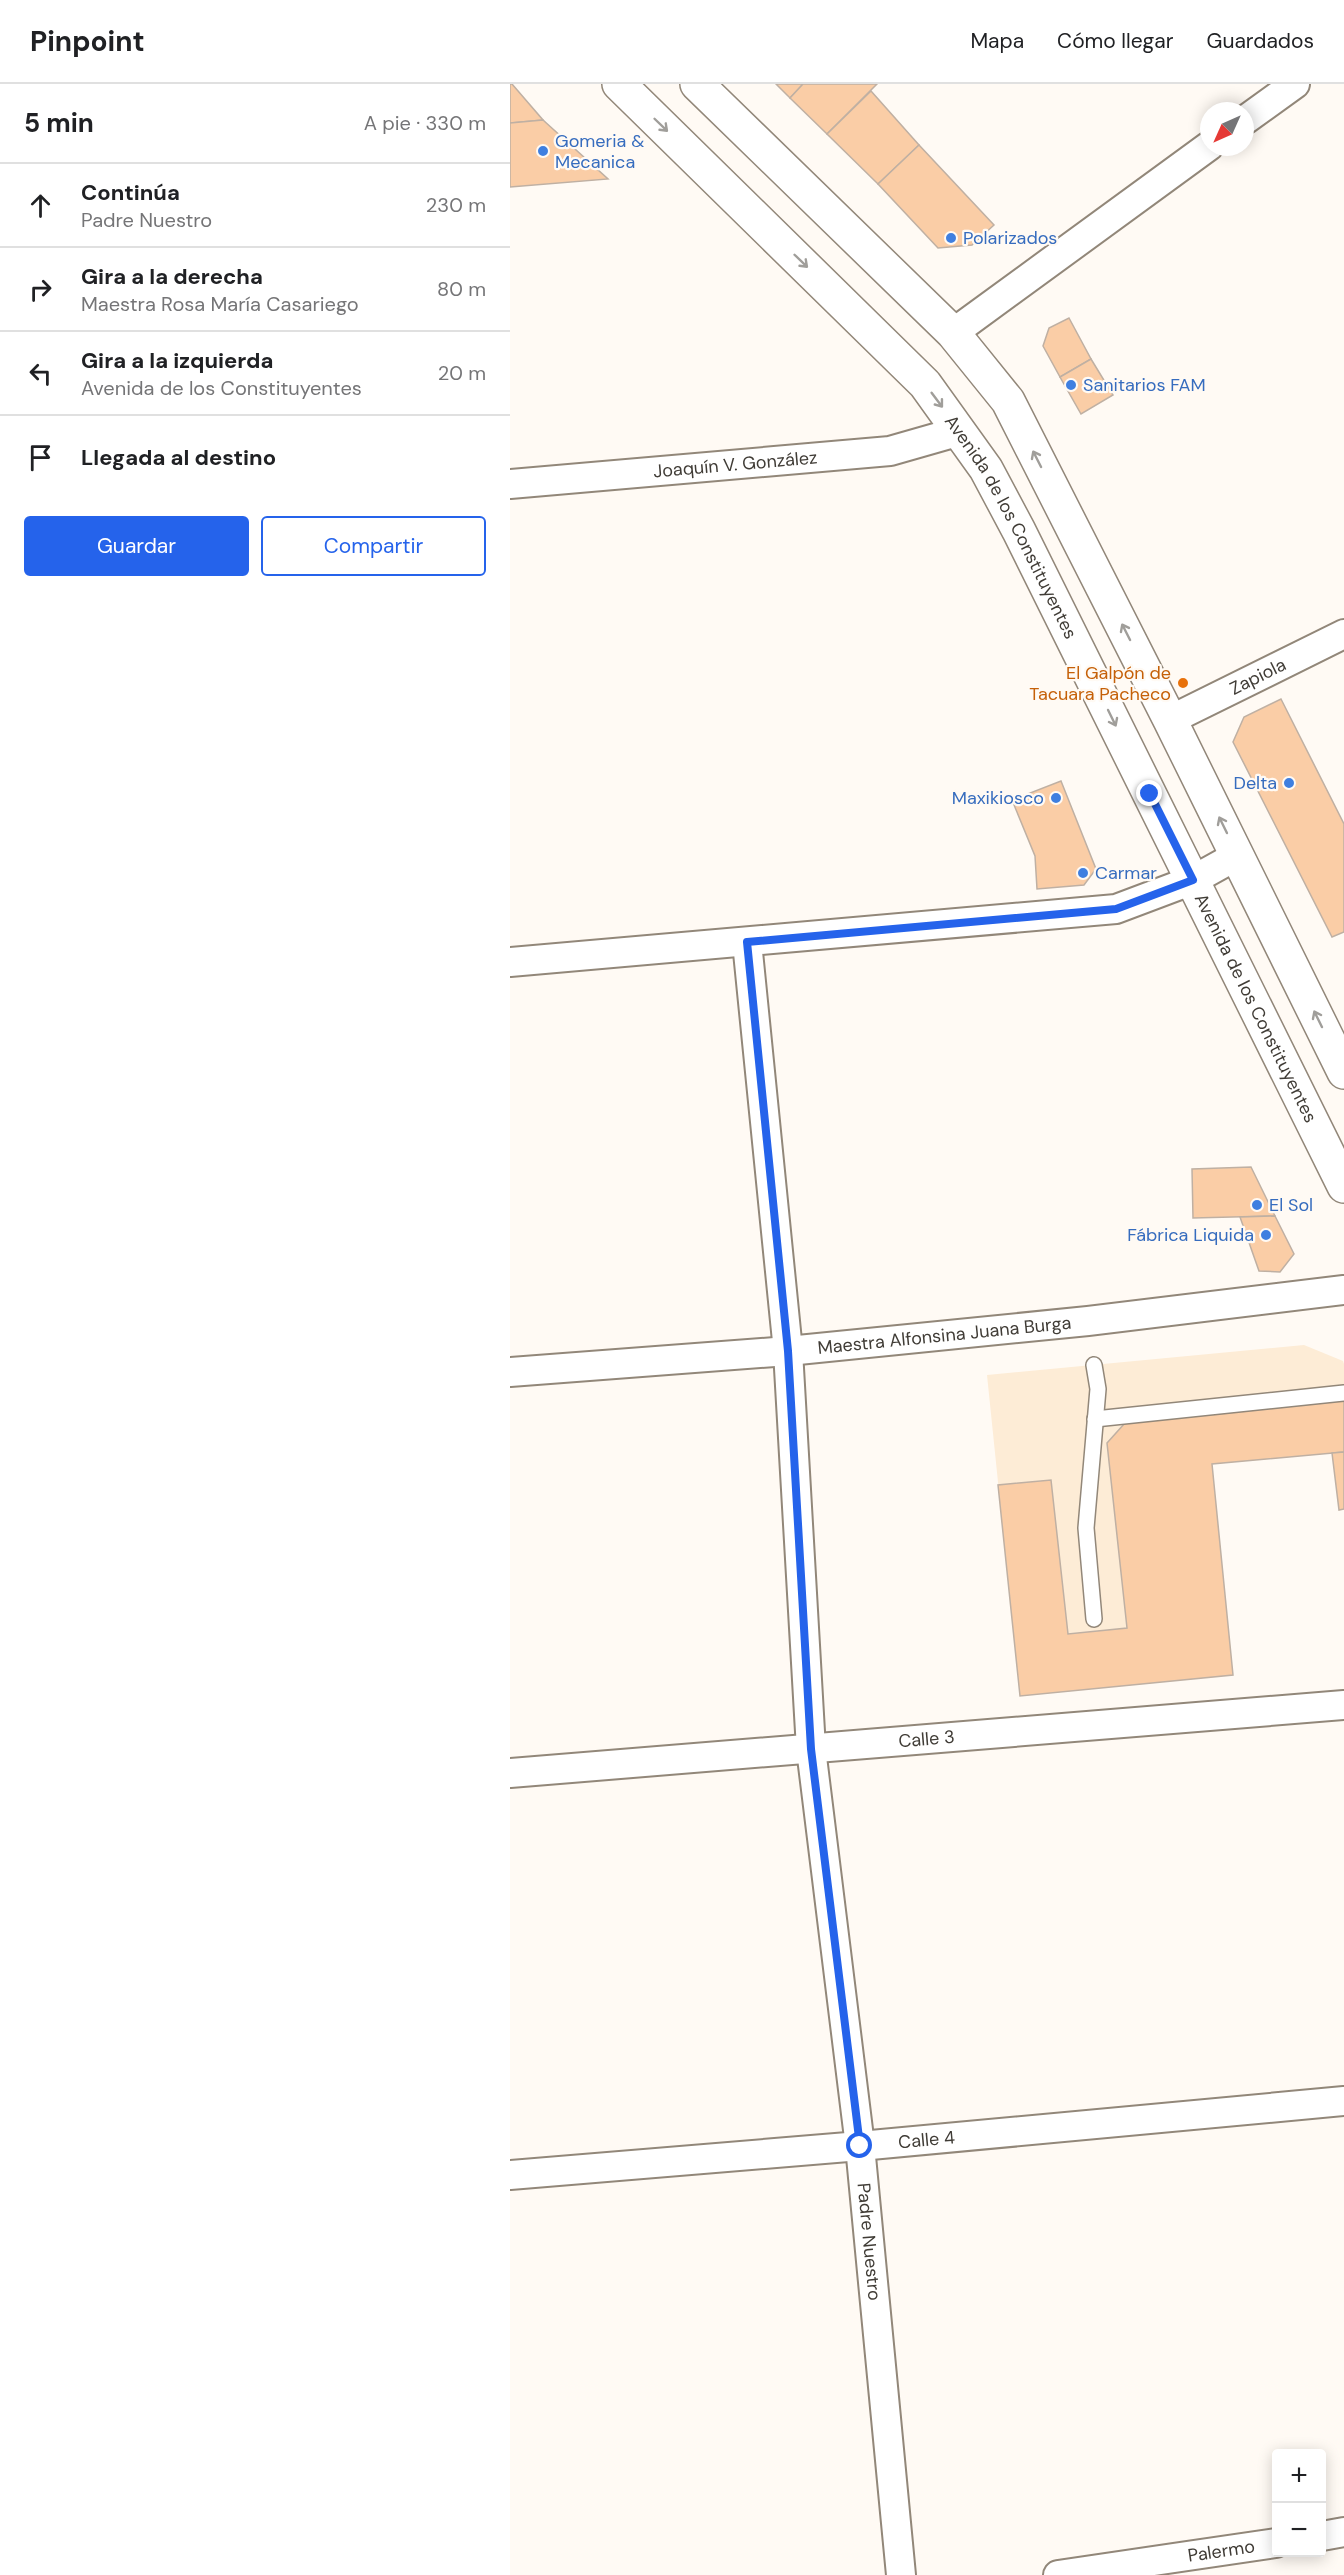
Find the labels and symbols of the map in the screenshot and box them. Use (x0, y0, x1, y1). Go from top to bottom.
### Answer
north arrow (1200, 102, 1254, 156)
one-way arrow (654, 117, 669, 132)
place label: Gomeria & Mecanica (555, 129, 644, 174)
marker: Gomeria & Mecanica (536, 144, 550, 158)
place label: Polarizados (963, 226, 1057, 250)
marker: Polarizados (944, 231, 958, 245)
one-way arrow (793, 253, 808, 267)
place label: Sanitarios FAM (1083, 373, 1206, 397)
marker: Sanitarios FAM (1064, 378, 1078, 392)
one-way arrow (931, 392, 943, 408)
street label: Avenida de los Constituyentes (939, 410, 1083, 643)
street label: Joaquín V. González (652, 445, 818, 484)
one-way arrow (1031, 450, 1042, 468)
one-way arrow (1119, 624, 1131, 642)
street label: Zapiola (1226, 653, 1290, 701)
place label: El Galpón de Tacuara Pacheco (1029, 661, 1171, 706)
marker: El Galpón de Tacuara Pacheco (1176, 676, 1190, 690)
one-way arrow (1107, 708, 1118, 726)
place label: Delta (1234, 771, 1277, 795)
marker: Delta (1282, 776, 1296, 790)
route end (1136, 780, 1162, 806)
place label: Maxikiosco (952, 786, 1044, 810)
marker: Maxikiosco (1049, 791, 1063, 805)
one-way arrow (1217, 817, 1228, 835)
place label: Carmar (1095, 861, 1157, 885)
marker: Carmar (1076, 866, 1090, 880)
street label: Avenida de los Constituyentes (1189, 889, 1323, 1127)
one-way arrow (1312, 1010, 1324, 1028)
place label: El Sol (1269, 1193, 1313, 1217)
marker: El Sol (1250, 1198, 1264, 1212)
place label: Fábrica Liquida (1127, 1223, 1254, 1247)
marker: Fábrica Liquida (1259, 1228, 1273, 1242)
street label: Maestra Alfonsina Juana Burga (816, 1311, 1072, 1360)
street label: Calle 3 (898, 1725, 956, 1753)
street label: Calle 4 (897, 2125, 956, 2154)
route start (846, 2132, 872, 2158)
street label: Padre Nuestro (852, 2182, 887, 2302)
street label: Palermo (1186, 2534, 1256, 2568)

